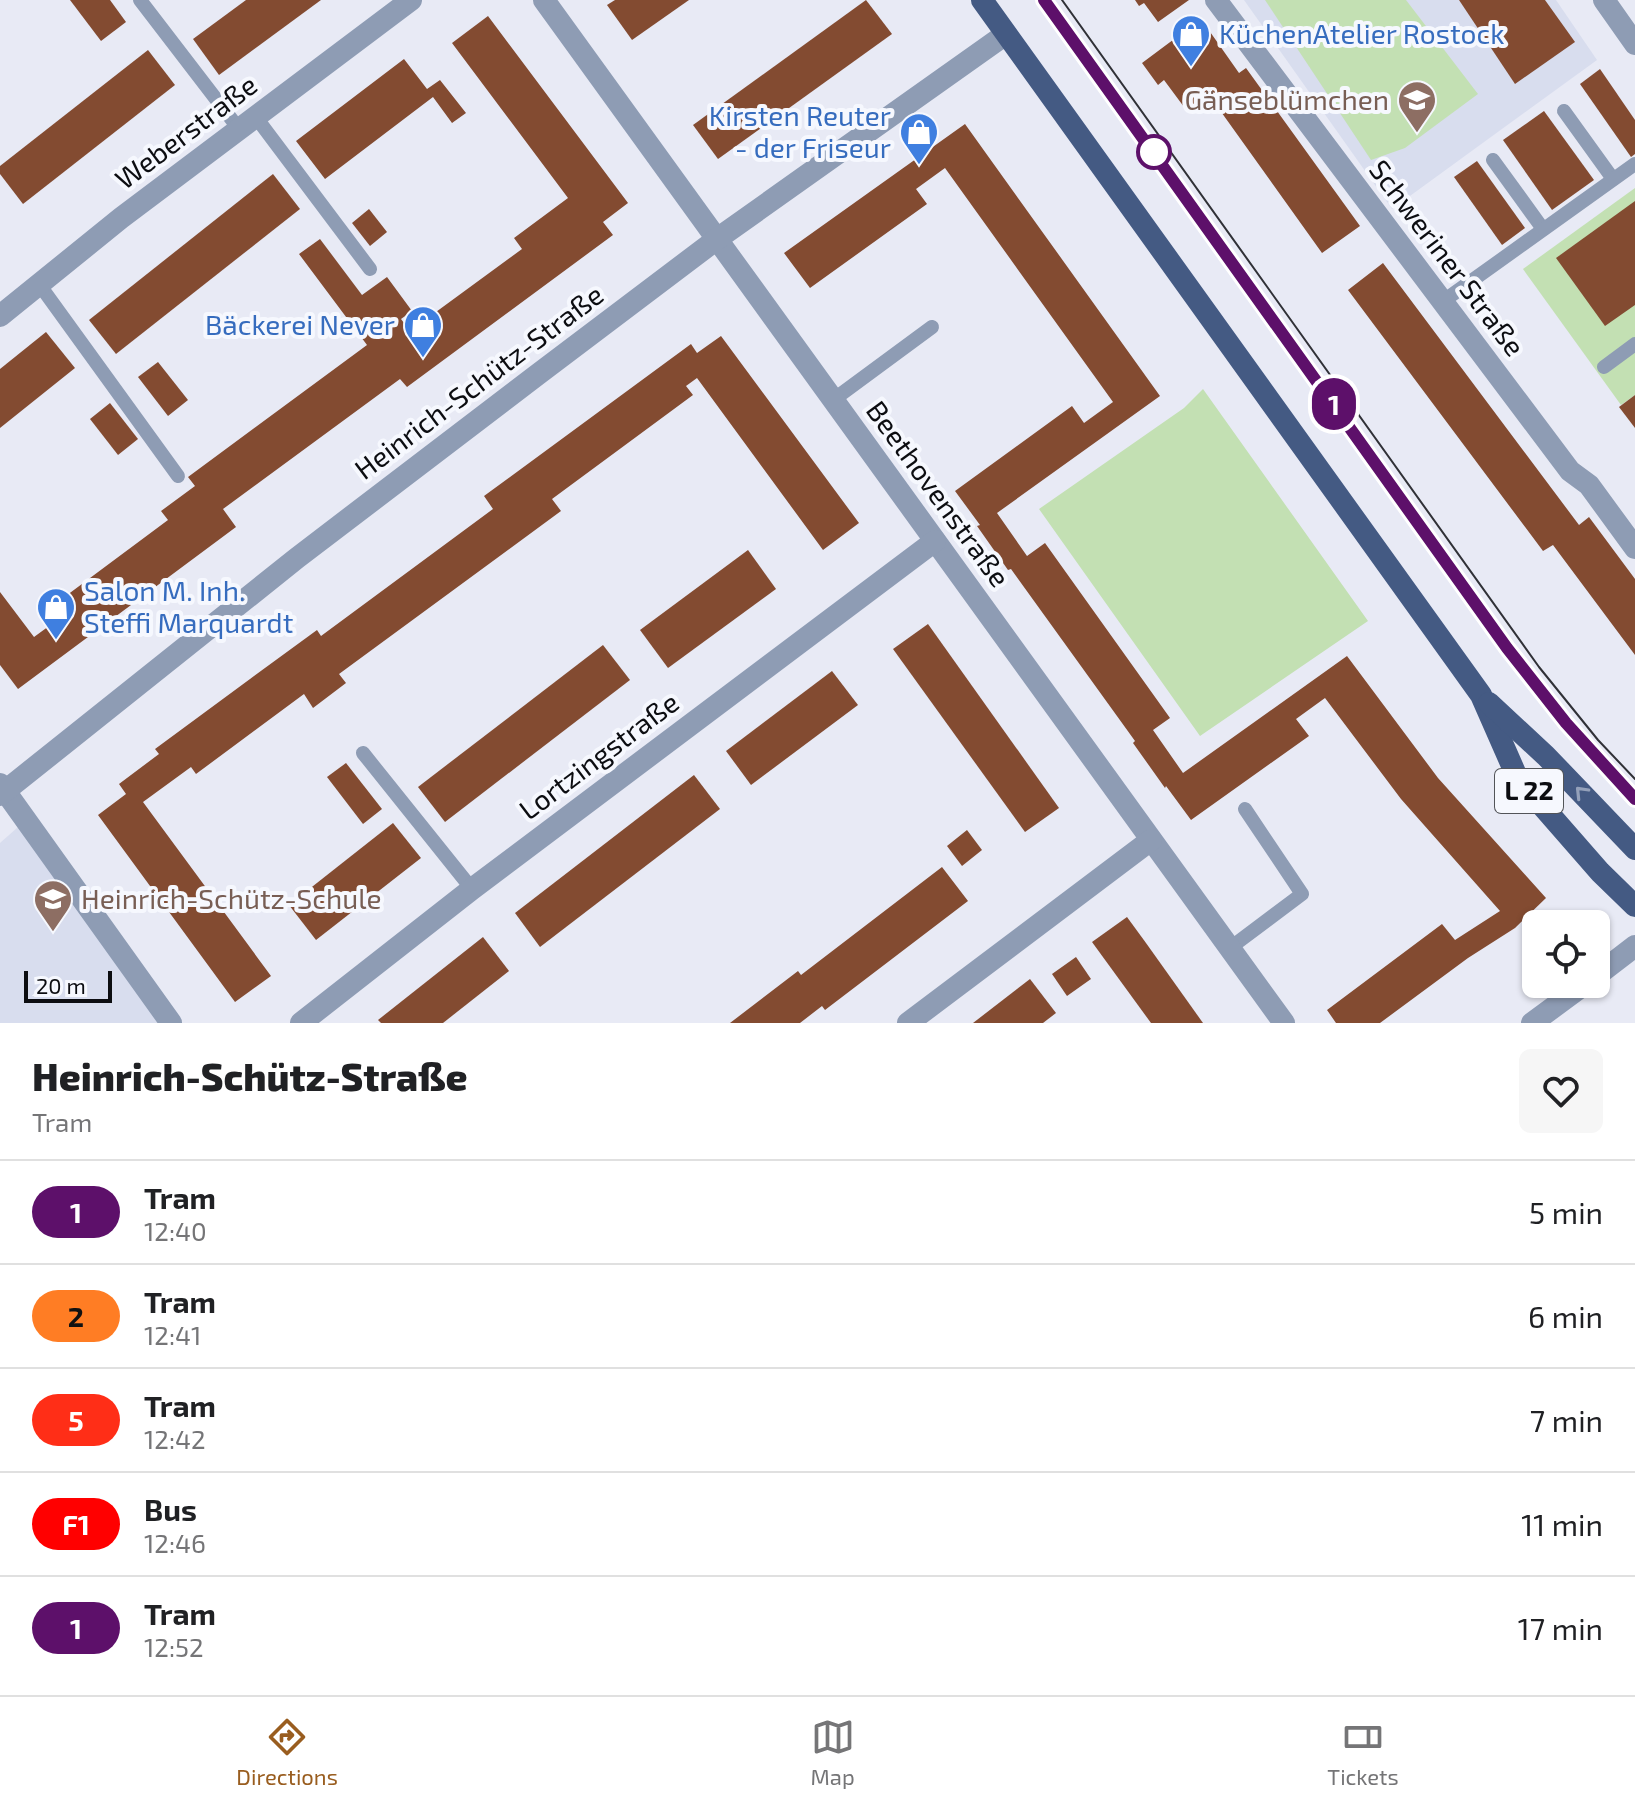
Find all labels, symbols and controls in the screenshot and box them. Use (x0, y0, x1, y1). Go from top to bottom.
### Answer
shop icon: KüchenAtelier Rostock (1170, 13, 1212, 68)
place label: KüchenAtelier Rostock (1219, 16, 1504, 50)
street label: Weberstraße (108, 67, 263, 196)
school or university icon: Gänseblümchen (1396, 79, 1438, 134)
place label: Gänseblümchen (1184, 82, 1389, 116)
place label: Kirsten Reuter - der Friseur (709, 98, 891, 164)
shop icon: Kirsten Reuter - der Friseur (898, 111, 940, 166)
unlabelled marker (1137, 135, 1171, 169)
street label: Schweriner Straße (1363, 153, 1533, 362)
street label: Heinrich-Schütz-Straße (347, 277, 609, 486)
shop icon: Bäckerei Never (402, 304, 444, 359)
place label: Bäckerei Never (205, 307, 395, 341)
line badge: 1 (1308, 378, 1360, 430)
text: 1 (1328, 387, 1340, 421)
street label: Beethovenstraße (860, 394, 1018, 593)
place label: Salon M. Inh. Steffi Marquardt (84, 573, 293, 639)
shop icon: Salon M. Inh. Steffi Marquardt (35, 586, 77, 641)
street label: Lortzingstraße (512, 684, 685, 826)
road number: L 22 (1495, 769, 1563, 813)
one-way arrow (1576, 787, 1591, 801)
school or university icon: Heinrich-Schütz-Schule (32, 878, 74, 933)
place label: Heinrich-Schütz-Schule (81, 881, 382, 915)
map controls (1522, 910, 1610, 998)
button: locate (1522, 910, 1610, 998)
scale bar (24, 967, 112, 1003)
text: 20 m (36, 972, 86, 998)
button: heart (1519, 1049, 1603, 1133)
text: Heinrich-Schütz-Straße (32, 1053, 468, 1099)
text: Tram (32, 1106, 92, 1137)
text: Tram (144, 1179, 216, 1215)
text: 5 min (1529, 1194, 1603, 1230)
text: 1 (70, 1195, 82, 1229)
text: 12:40 (144, 1215, 207, 1246)
text: Tram (144, 1283, 216, 1319)
text: 6 min (1528, 1298, 1603, 1334)
text: 2 (68, 1299, 84, 1333)
text: 12:41 (144, 1319, 201, 1350)
text: Tram (144, 1387, 216, 1423)
text: 7 min (1530, 1402, 1603, 1438)
text: 5 (68, 1403, 84, 1437)
text: 12:42 (144, 1423, 206, 1454)
text: Bus (144, 1491, 197, 1527)
text: 11 min (1521, 1506, 1603, 1542)
text: F1 (62, 1507, 90, 1541)
text: 12:46 (144, 1527, 206, 1558)
text: Tram (144, 1595, 216, 1631)
text: 17 min (1518, 1610, 1603, 1646)
text: 1 (70, 1611, 82, 1645)
text: 12:52 (144, 1631, 204, 1662)
tab: Directions (236, 1715, 338, 1789)
tab: Map (811, 1715, 855, 1789)
tab: Tickets (1327, 1715, 1399, 1789)

